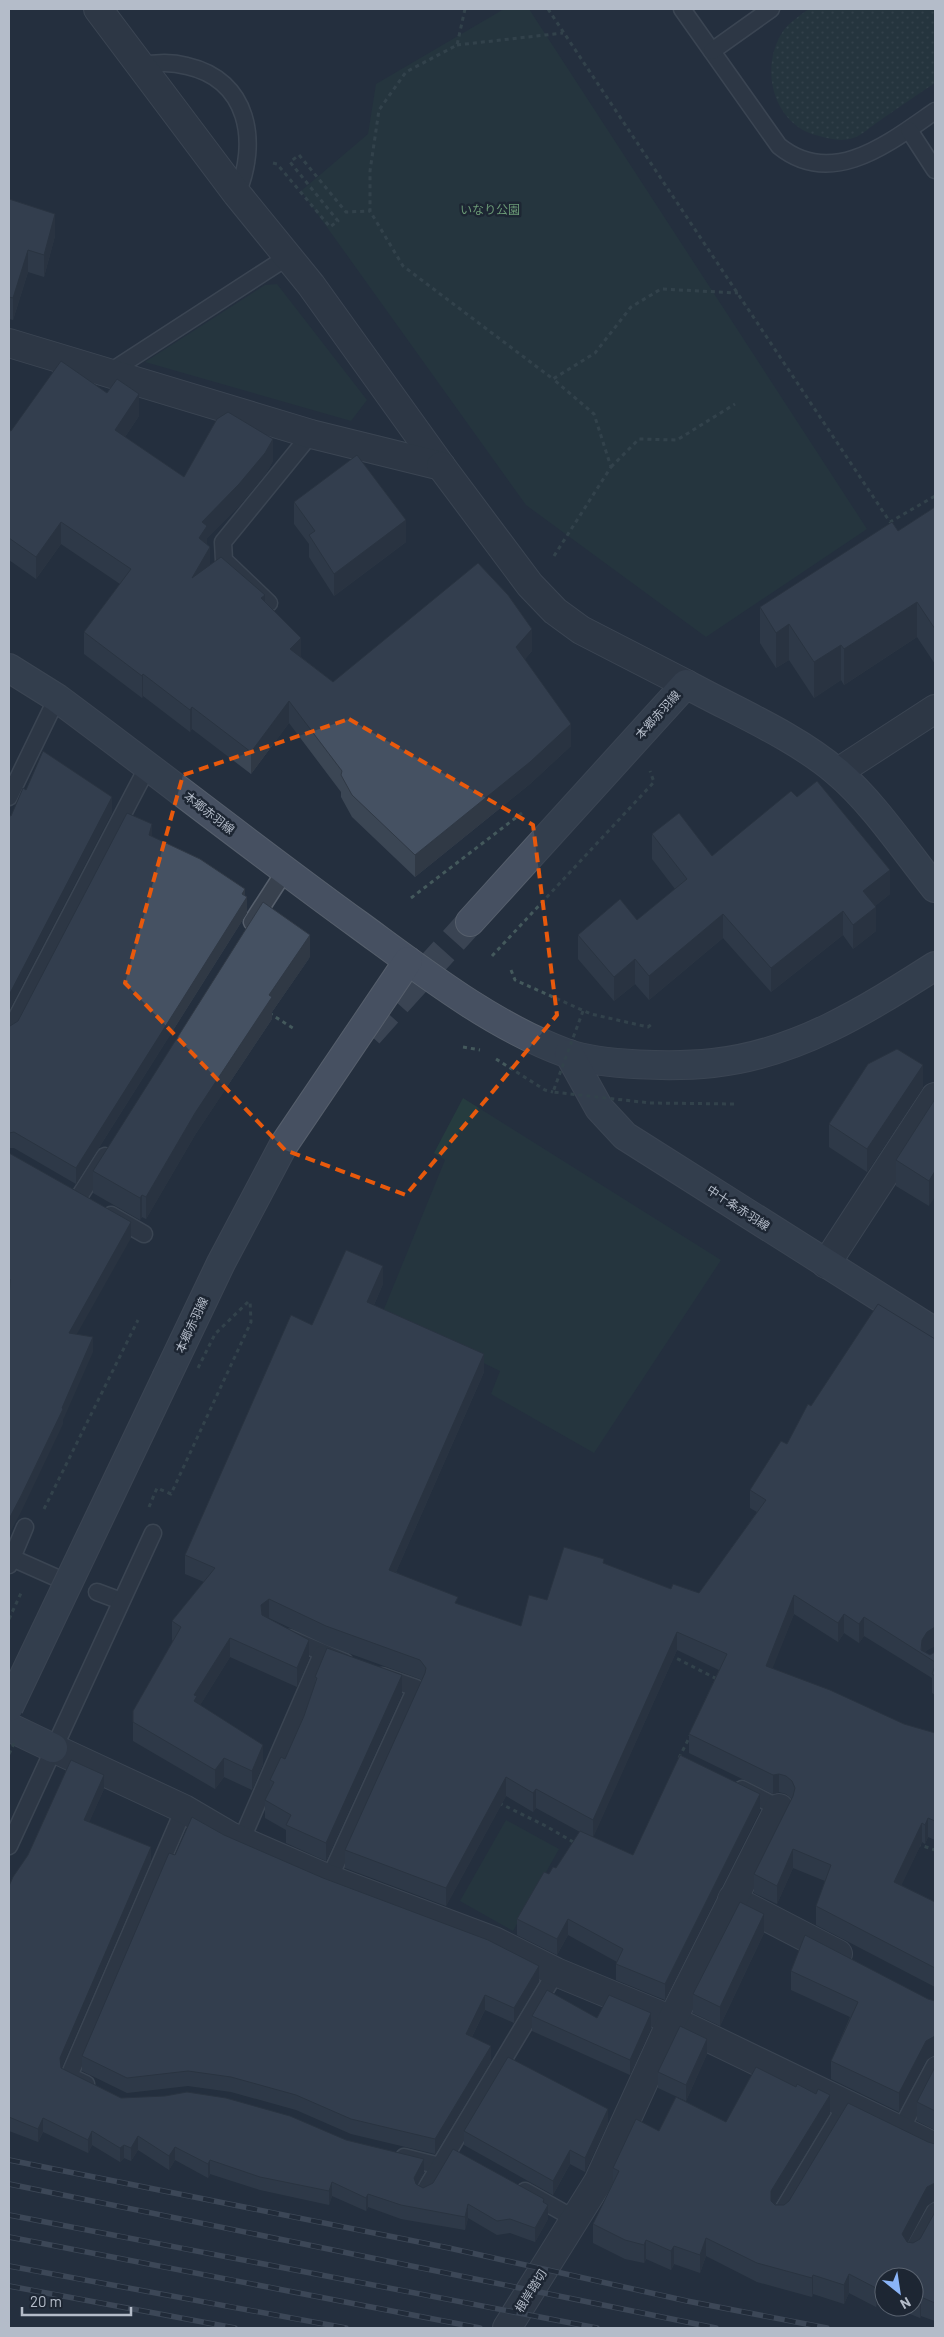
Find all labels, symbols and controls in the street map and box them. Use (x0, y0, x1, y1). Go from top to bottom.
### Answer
park label: いなり公園 (460, 202, 520, 216)
street label: 本郷赤羽線 (632, 687, 683, 741)
street label: 本郷赤羽線 (182, 788, 238, 836)
street label: 中十条赤羽線 (705, 1182, 773, 1233)
street label: 本郷赤羽線 (172, 1294, 210, 1355)
street label: 根岸踏切 (511, 2266, 549, 2315)
north arrow (874, 2267, 924, 2317)
scale bar (22, 2284, 131, 2316)
text: 20 m (30, 2292, 62, 2310)
text: N (897, 2294, 914, 2313)

